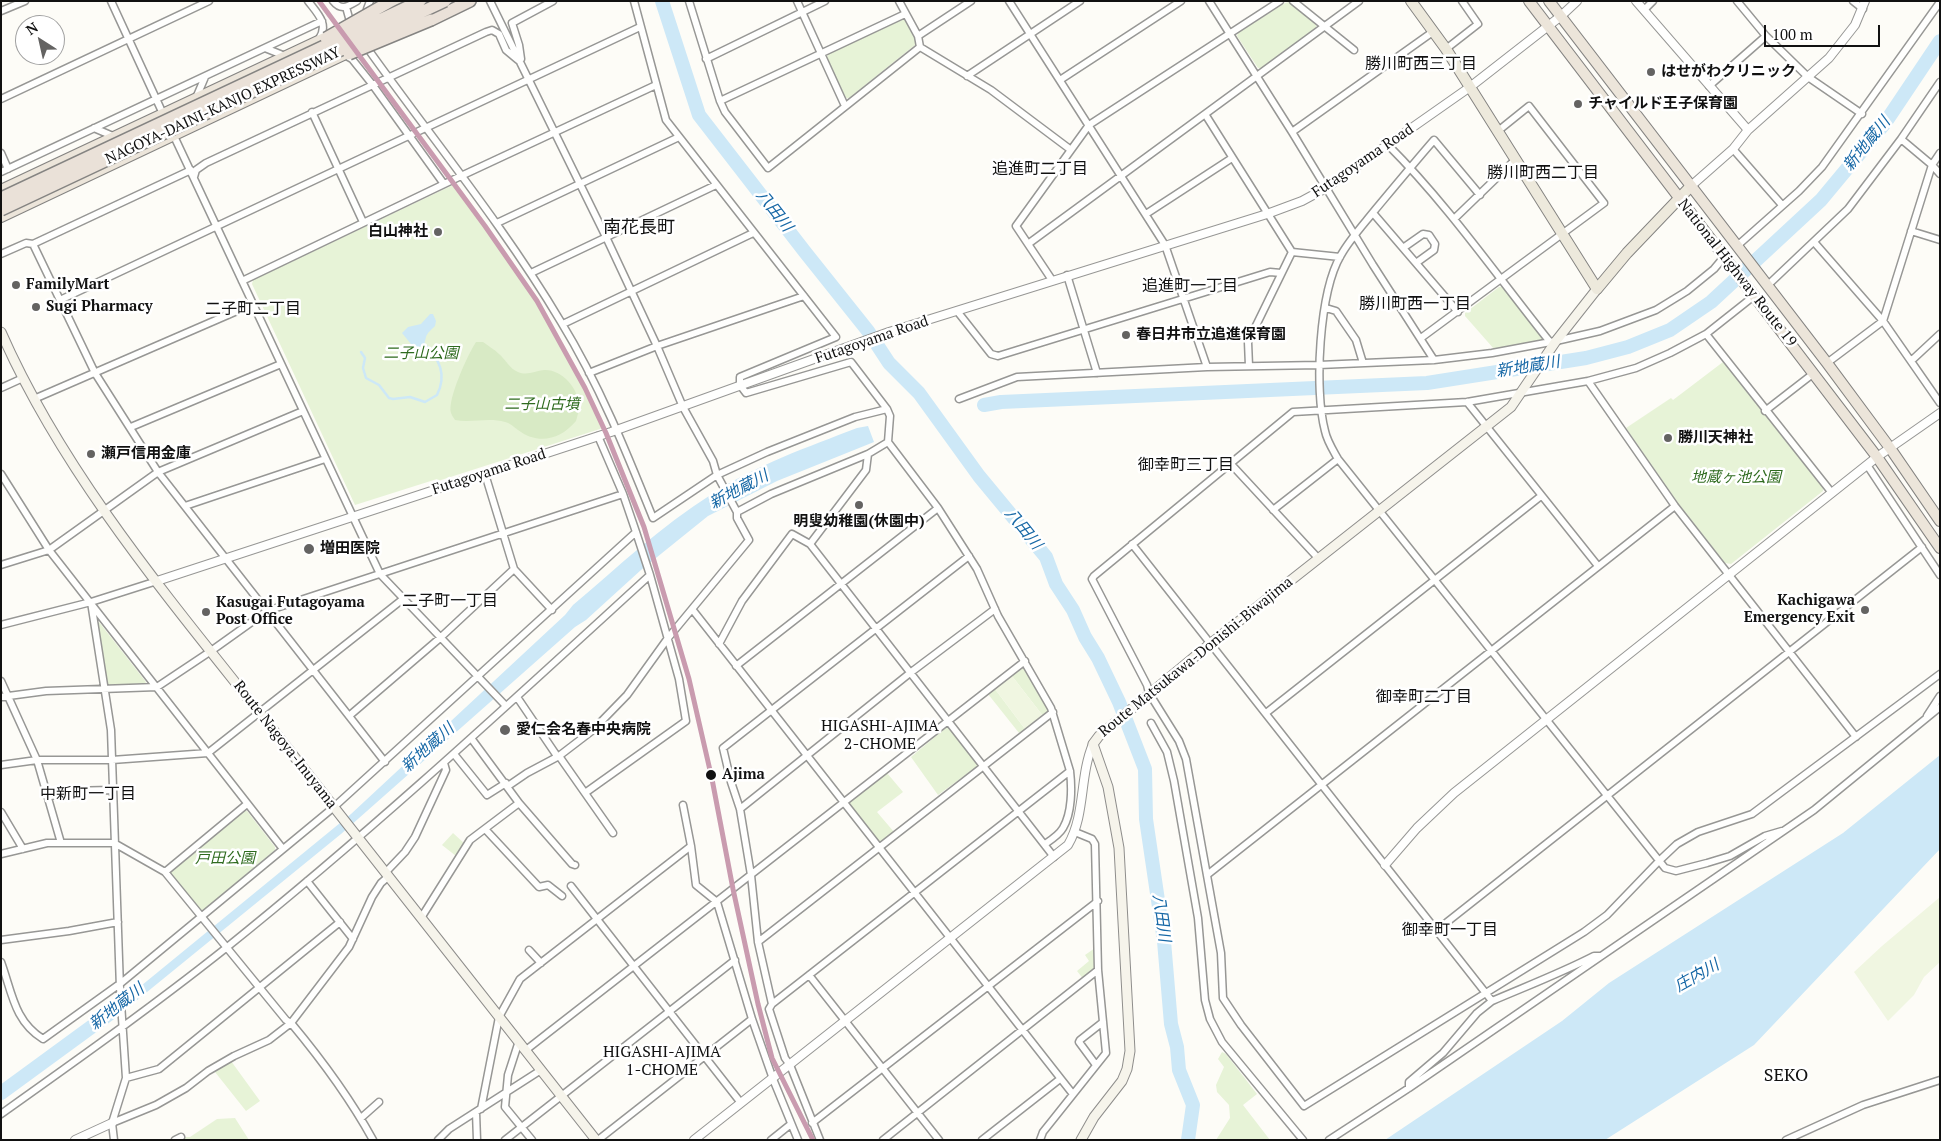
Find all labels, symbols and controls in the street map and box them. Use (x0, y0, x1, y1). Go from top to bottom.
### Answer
north arrow (15, 15, 65, 65)
scale bar (1766, 15, 1882, 47)
text: N (22, 17, 41, 39)
text: 100 m (1772, 24, 1813, 44)
street label: NAGOYA-DAINI-KANJO EXPRESSWAY (103, 43, 343, 169)
district label: 勝川町西三丁目 (1365, 54, 1477, 74)
place label: はせがわクリニック (1661, 63, 1796, 81)
marker: はせがわクリニック (1645, 66, 1657, 78)
place label: チャイルド王子保育園 (1588, 95, 1738, 113)
marker: チャイルド王子保育園 (1572, 98, 1584, 110)
water label: 新地蔵川 (1839, 113, 1895, 175)
street label: Futagoyama Road (1309, 120, 1417, 202)
district label: 追進町二丁目 (992, 159, 1088, 179)
district label: 勝川町西二丁目 (1487, 163, 1599, 183)
water label: 八田川 (752, 186, 796, 236)
street label: National Highway Route 19 (1674, 196, 1800, 350)
district label: 南花長町 (603, 217, 675, 239)
place label: 白山神社 (368, 223, 428, 241)
marker: 白山神社 (432, 226, 444, 238)
place label: FamilyMart (26, 276, 109, 294)
district label: 追進町一丁目 (1142, 276, 1238, 296)
marker: FamilyMart (10, 279, 22, 291)
district label: 勝川町西一丁目 (1359, 294, 1471, 314)
place label: Sugi Pharmacy (46, 298, 153, 316)
district label: 二子町二丁目 (205, 299, 301, 319)
marker: Sugi Pharmacy (30, 301, 42, 313)
street label: Futagoyama Road (813, 312, 931, 368)
place label: 春日井市立追進保育園 (1136, 326, 1286, 344)
marker: 春日井市立追進保育園 (1120, 329, 1132, 341)
park label: 二子山公園 (384, 345, 458, 363)
water label: 新地蔵川 (1495, 353, 1561, 381)
park label: 二子山古墳 (505, 396, 579, 414)
place label: 勝川天神社 (1678, 429, 1753, 447)
marker: 勝川天神社 (1662, 432, 1674, 444)
place label: 瀬戸信用金庫 (101, 445, 191, 463)
street label: Futagoyama Road (430, 445, 548, 499)
marker: 瀬戸信用金庫 (85, 448, 97, 460)
district label: 御幸町三丁目 (1138, 455, 1234, 475)
water label: 新地蔵川 (706, 467, 772, 513)
park label: 地蔵ヶ池公園 (1691, 469, 1781, 487)
marker: 明叟幼稚園(休園中) (853, 499, 865, 511)
water label: 八田川 (1000, 504, 1046, 554)
place label: 明叟幼稚園(休園中) (793, 513, 925, 531)
place label: 増田医院 (320, 540, 380, 558)
marker: 増田医院 (302, 542, 316, 556)
street label: Route Matsukawa-Donishi-Biwajima (1095, 573, 1297, 741)
district label: 二子町一丁目 (402, 591, 498, 611)
place label: Kachigawa Emergency Exit (1744, 592, 1855, 627)
place label: Kasugai Futagoyama Post Office (216, 594, 365, 629)
marker: Kachigawa Emergency Exit (1859, 604, 1871, 616)
marker: Kasugai Futagoyama Post Office (200, 606, 212, 618)
street label: Route Nagoya-Inuyama (229, 677, 341, 813)
district label: 御幸町二丁目 (1376, 687, 1472, 707)
district label: HIGASHI-AJIMA 2-CHOME (813, 716, 947, 754)
water label: 新地蔵川 (398, 719, 458, 777)
place label: 愛仁会名春中央病院 (516, 721, 651, 739)
marker: 愛仁会名春中央病院 (498, 723, 512, 737)
place label: Ajima (722, 766, 765, 784)
marker: Ajima (704, 768, 718, 782)
district label: 中新町一丁目 (40, 784, 136, 804)
park label: 戸田公園 (195, 850, 255, 868)
water label: 八田川 (1148, 893, 1174, 943)
district label: 御幸町一丁目 (1402, 920, 1498, 940)
water label: 庄内川 (1671, 956, 1723, 996)
water label: 新地蔵川 (86, 980, 148, 1034)
district label: HIGASHI-AJIMA 1-CHOME (595, 1042, 729, 1080)
district label: SEKO (1761, 1065, 1811, 1087)

